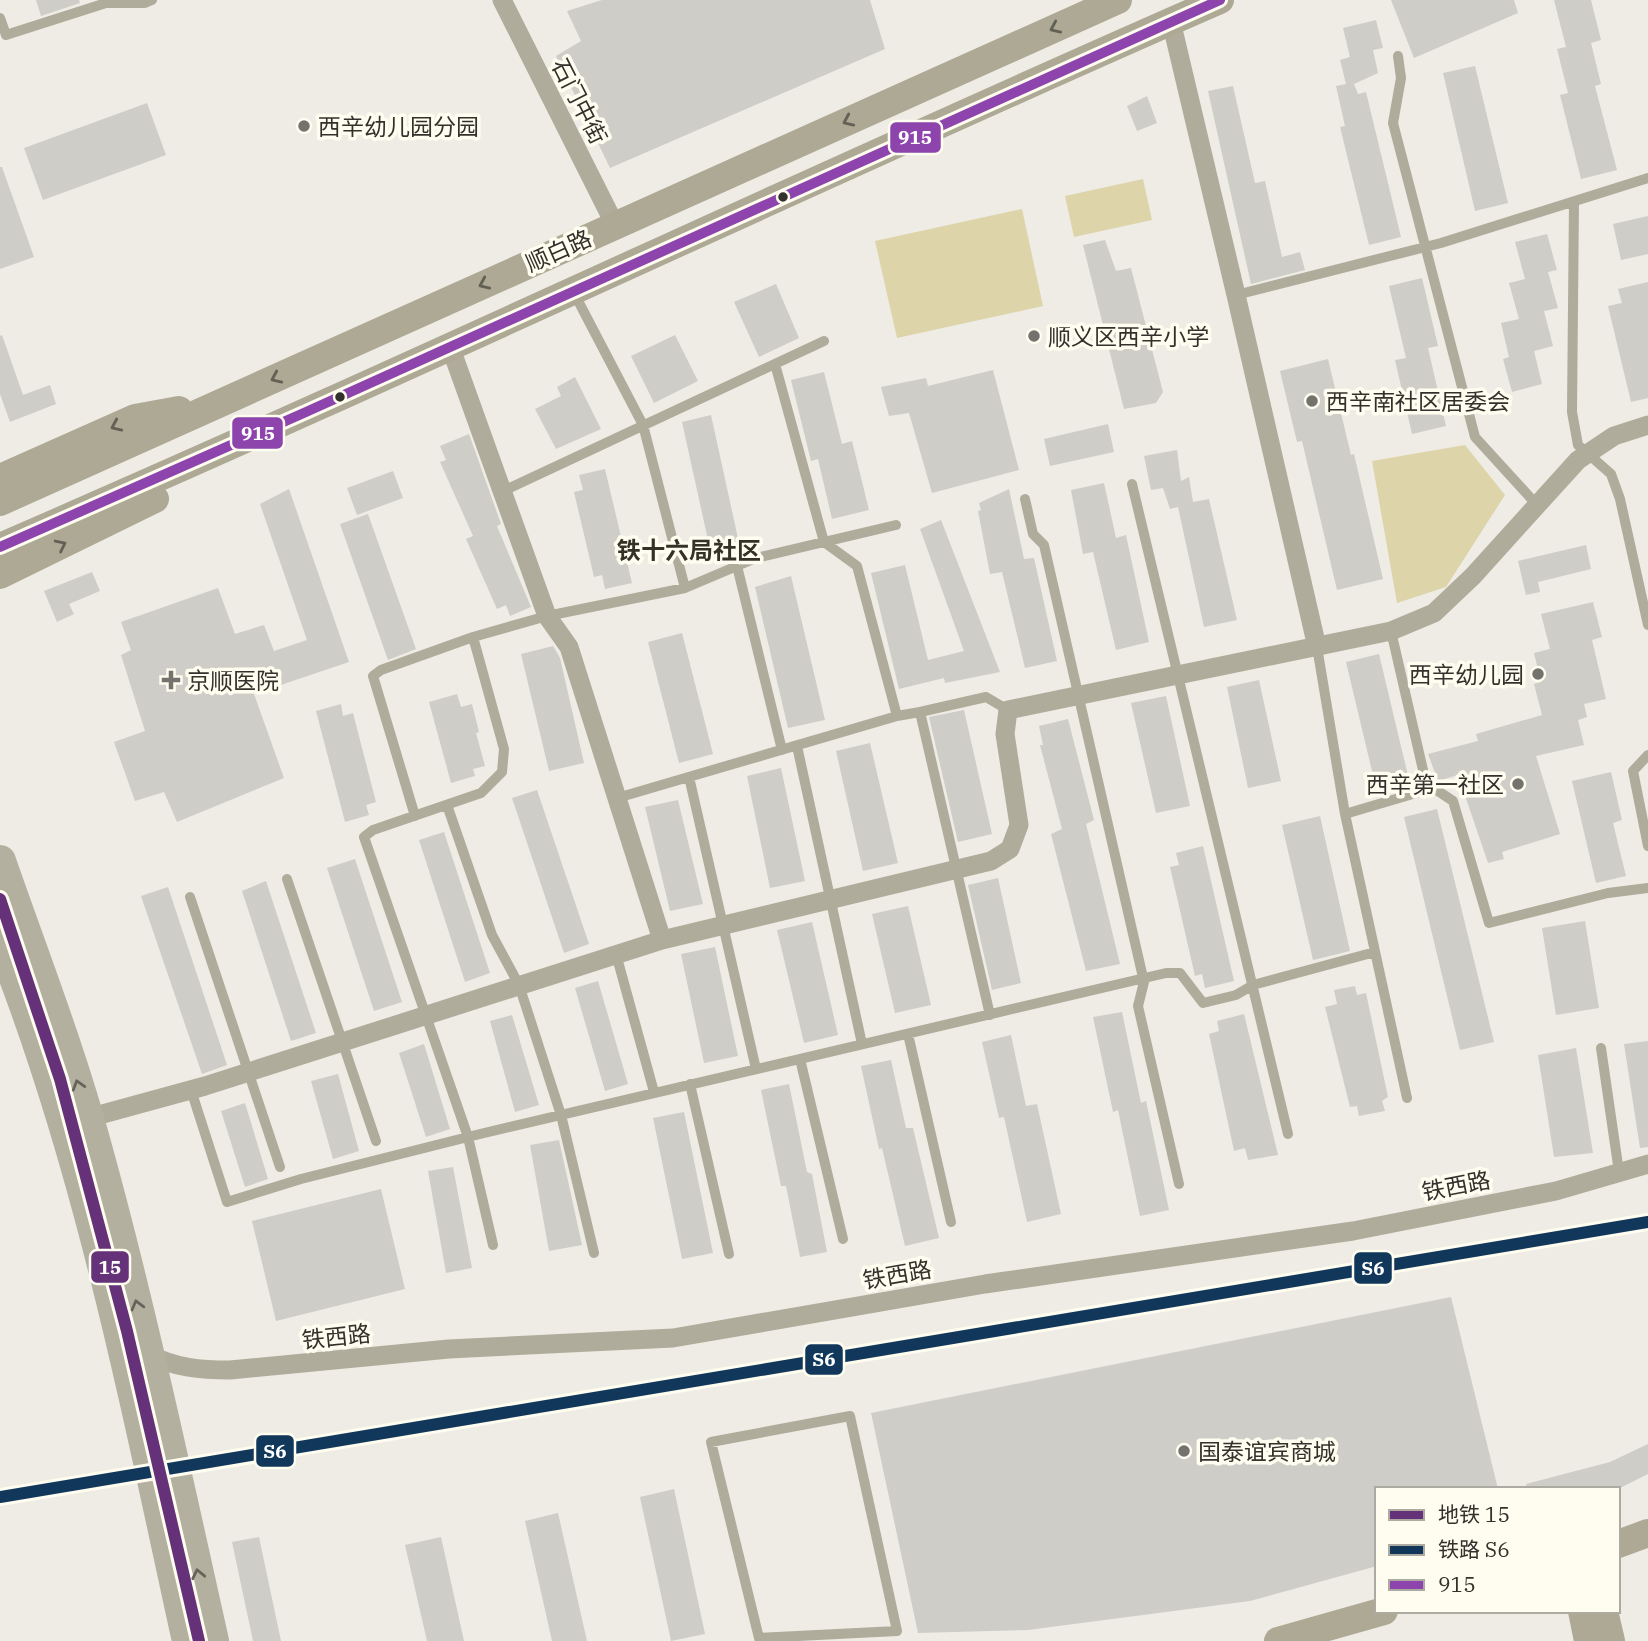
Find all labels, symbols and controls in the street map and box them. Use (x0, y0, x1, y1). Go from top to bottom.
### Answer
one-way arrow (1050, 20, 1063, 34)
street label: 石门中街 (546, 53, 614, 149)
place label: 西辛幼儿园分园 (318, 111, 479, 141)
one-way arrow (842, 113, 855, 127)
marker: 西辛幼儿园分园 (296, 118, 312, 134)
line badge: 915 (889, 121, 942, 154)
text: 915 (898, 125, 932, 149)
unlabelled marker (776, 190, 790, 204)
street label: 顺白路 (520, 222, 596, 278)
one-way arrow (478, 276, 491, 290)
place label: 顺义区西辛小学 (1048, 321, 1209, 351)
marker: 顺义区西辛小学 (1026, 328, 1042, 344)
one-way arrow (271, 370, 283, 384)
place label: 西辛南社区居委会 (1326, 386, 1510, 416)
unlabelled marker (333, 390, 347, 404)
marker: 西辛南社区居委会 (1304, 393, 1320, 409)
line badge: 915 (231, 416, 284, 450)
one-way arrow (111, 418, 124, 432)
text: 915 (241, 421, 275, 445)
district label: 铁十六局社区 (617, 534, 761, 566)
one-way arrow (54, 539, 66, 553)
place label: 西辛幼儿园 (1409, 659, 1524, 689)
place label: 京顺医院 (187, 665, 279, 695)
marker: 西辛幼儿园 (1530, 666, 1546, 682)
marker: 京顺医院 (161, 670, 181, 690)
place label: 西辛第一社区 (1366, 769, 1504, 799)
marker: 西辛第一社区 (1510, 776, 1526, 792)
one-way arrow (71, 1079, 86, 1091)
street label: 铁西路 (1419, 1164, 1493, 1206)
line badge: 15 (90, 1250, 130, 1284)
line badge: S6 (1353, 1251, 1393, 1285)
street label: 铁西路 (860, 1253, 934, 1295)
text: 15 (99, 1255, 121, 1279)
text: S6 (1361, 1256, 1385, 1280)
one-way arrow (131, 1299, 145, 1311)
street label: 铁西路 (300, 1317, 372, 1355)
line badge: S6 (804, 1343, 844, 1376)
text: S6 (812, 1347, 836, 1371)
line badge: S6 (255, 1434, 295, 1468)
place label: 国泰谊宾商城 (1198, 1436, 1336, 1466)
text: S6 (263, 1439, 287, 1463)
marker: 国泰谊宾商城 (1176, 1443, 1192, 1459)
legend (1375, 1487, 1620, 1613)
text: 地铁 15 (1438, 1500, 1510, 1528)
text: 铁路 S6 (1438, 1535, 1510, 1563)
one-way arrow (192, 1568, 206, 1580)
text: 915 (1438, 1570, 1476, 1598)

